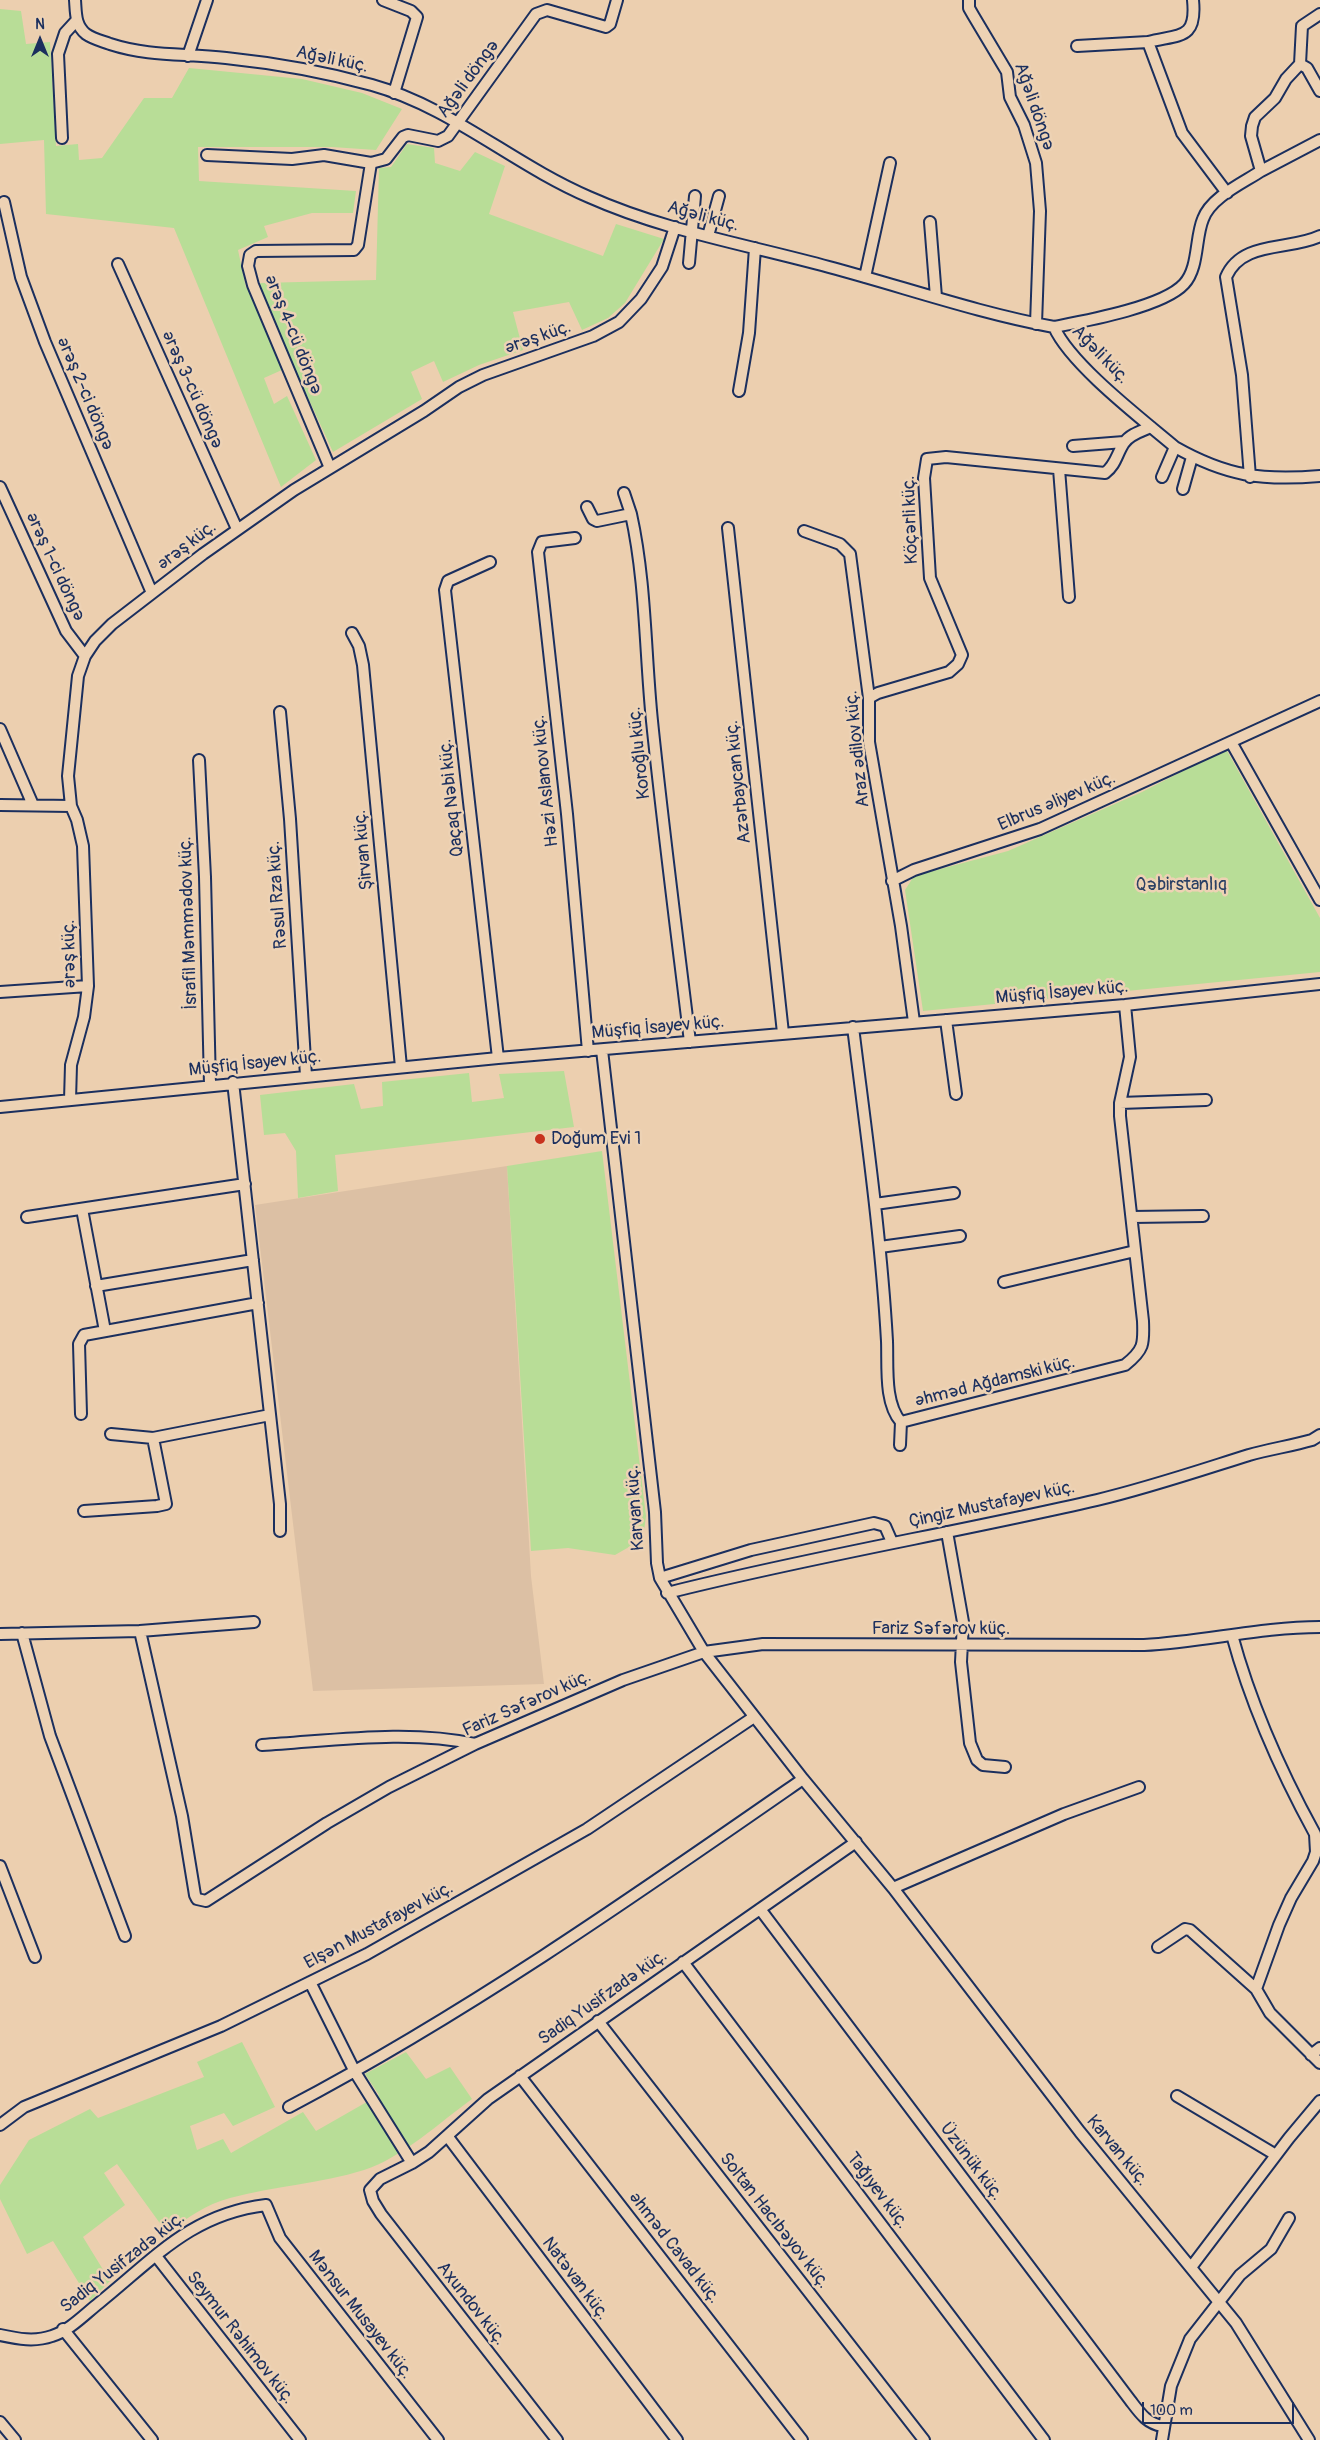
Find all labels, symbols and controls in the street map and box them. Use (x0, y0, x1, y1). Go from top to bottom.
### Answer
north arrow (15, 15, 65, 65)
text: N (35, 16, 45, 33)
street label: Ağəli döngə (433, 35, 505, 123)
street label: Ağəli küç. (294, 42, 370, 78)
street label: Ağəli döngə (1009, 60, 1059, 154)
street label: Ağəli küç. (665, 197, 741, 237)
street label: Ərəş 4-cü döngə (259, 272, 327, 398)
street label: Ərəş küç. (502, 317, 574, 359)
street label: Ağəli küç. (1067, 321, 1133, 389)
street label: Ərəş 3-cü döngə (156, 327, 228, 453)
street label: Ərəş 2-ci döngə (51, 334, 119, 454)
street label: Köçərli küç. (899, 475, 923, 565)
street label: Ərəş 1-ci döngə (20, 509, 90, 625)
street label: Ərəş küç. (153, 517, 221, 575)
street label: Araz Ədilov küç. (841, 689, 875, 809)
street label: Koroğlu küç. (624, 706, 656, 800)
street label: Həzi Aslanov küç. (528, 714, 564, 848)
street label: Azərbaycan küç. (722, 719, 756, 845)
street label: Qaçaq Nəbi küç. (435, 738, 469, 858)
street label: Elbrus Əliyev küç. (995, 768, 1119, 836)
street label: Şirvan küç. (350, 809, 378, 891)
street label: İsrafil Məmmədov küç. (175, 836, 203, 1010)
street label: Rəsul Rza küç. (263, 840, 293, 950)
park label: Qəbirstanlıq (1135, 874, 1227, 896)
street label: Ərəş küç. (59, 919, 81, 989)
street label: Müşfiq İsayev küç. (995, 976, 1129, 1010)
street label: Müşfiq İsayev küç. (591, 1011, 725, 1045)
street label: Müşfiq İsayev küç. (188, 1046, 322, 1082)
place label: Doğum Evi 1 (551, 1128, 641, 1150)
marker: Doğum Evi 1 (533, 1132, 547, 1146)
street label: Əhməd Ağdamski küç. (913, 1352, 1077, 1412)
street label: Karvan küç. (622, 1464, 650, 1552)
street label: Çingiz Mustafayev küç. (907, 1477, 1077, 1533)
street label: Fariz Səfərov küç. (872, 1618, 1010, 1640)
street label: Fariz Səfərov küç. (459, 1666, 595, 1742)
street label: Elşən Mustafayev küç. (301, 1878, 457, 1974)
street label: Sadiq Yusifzadə küç. (535, 1946, 671, 2050)
street label: Karvan küç. (1081, 2111, 1153, 2191)
street label: Üzünük küç. (935, 2119, 1007, 2205)
street label: Soltan Hacıbəyov küç. (714, 2149, 834, 2293)
street label: Tağıyev küç. (841, 2149, 913, 2233)
street label: Əhməd Cavad küç. (624, 2188, 724, 2308)
street label: Sadiq Yusifzadə küç. (56, 2208, 190, 2318)
street label: Natəvan küç. (537, 2233, 613, 2325)
street label: Mənsur Musayev küç. (303, 2246, 417, 2384)
street label: Axundov küç. (432, 2258, 510, 2350)
street label: Seymur Rəhimov küç. (181, 2267, 299, 2409)
scale bar (1145, 2392, 1298, 2424)
text: 100 m (1150, 2401, 1193, 2420)

